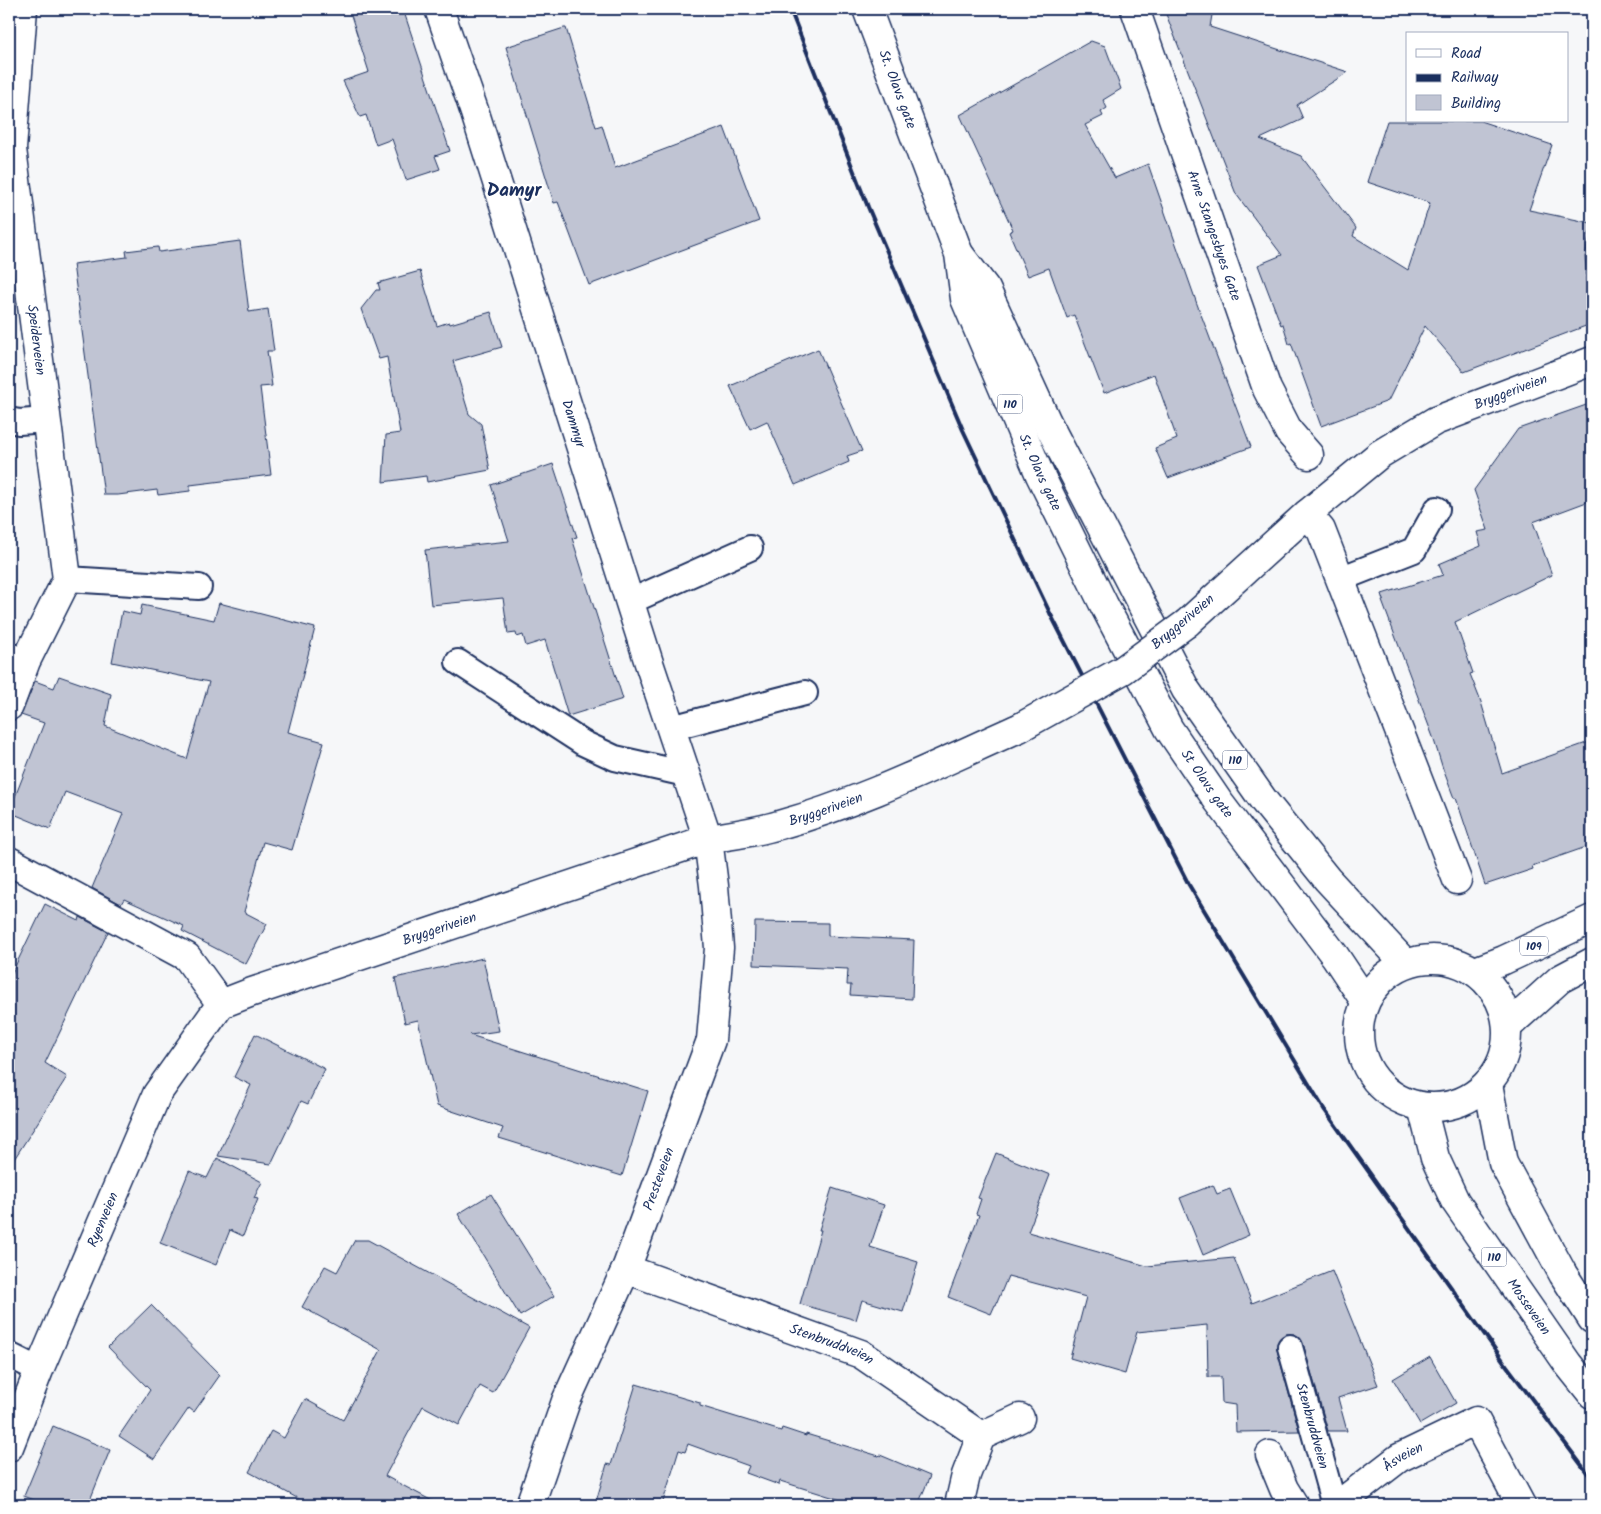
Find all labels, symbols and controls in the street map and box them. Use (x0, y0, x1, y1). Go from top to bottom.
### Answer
legend (1406, 32, 1568, 122)
text: Road (1451, 42, 1482, 66)
street label: St. Olavs gate (872, 47, 922, 133)
text: Railway (1451, 66, 1499, 90)
text: Building (1451, 92, 1501, 116)
street label: Arne Stangesbyes Gate (1181, 167, 1247, 305)
district label: Damyr (487, 176, 542, 206)
street label: Speiderveien (21, 303, 51, 377)
street label: Bryggeriveien (1471, 368, 1551, 416)
road number: 110 (998, 394, 1022, 414)
street label: Dammyr (555, 397, 592, 452)
street label: St. Olavs gate (1013, 430, 1067, 515)
street label: Bryggeriveien (1146, 589, 1220, 655)
street label: St Olavs gate (1175, 745, 1239, 824)
road number: 110 (1222, 750, 1248, 770)
street label: Bryggeriveien (786, 787, 866, 833)
street label: Bryggeriveien (399, 906, 480, 952)
road number: 109 (1520, 936, 1548, 956)
street label: Presteveien (637, 1144, 681, 1214)
street label: Ryenveien (82, 1189, 125, 1251)
road number: 110 (1482, 1248, 1506, 1266)
street label: Mosseveien (1501, 1274, 1556, 1340)
street label: Stenbruddveien (786, 1318, 878, 1371)
street label: Stenbruddveien (1289, 1380, 1334, 1472)
street label: Åsveien (1378, 1437, 1427, 1478)

